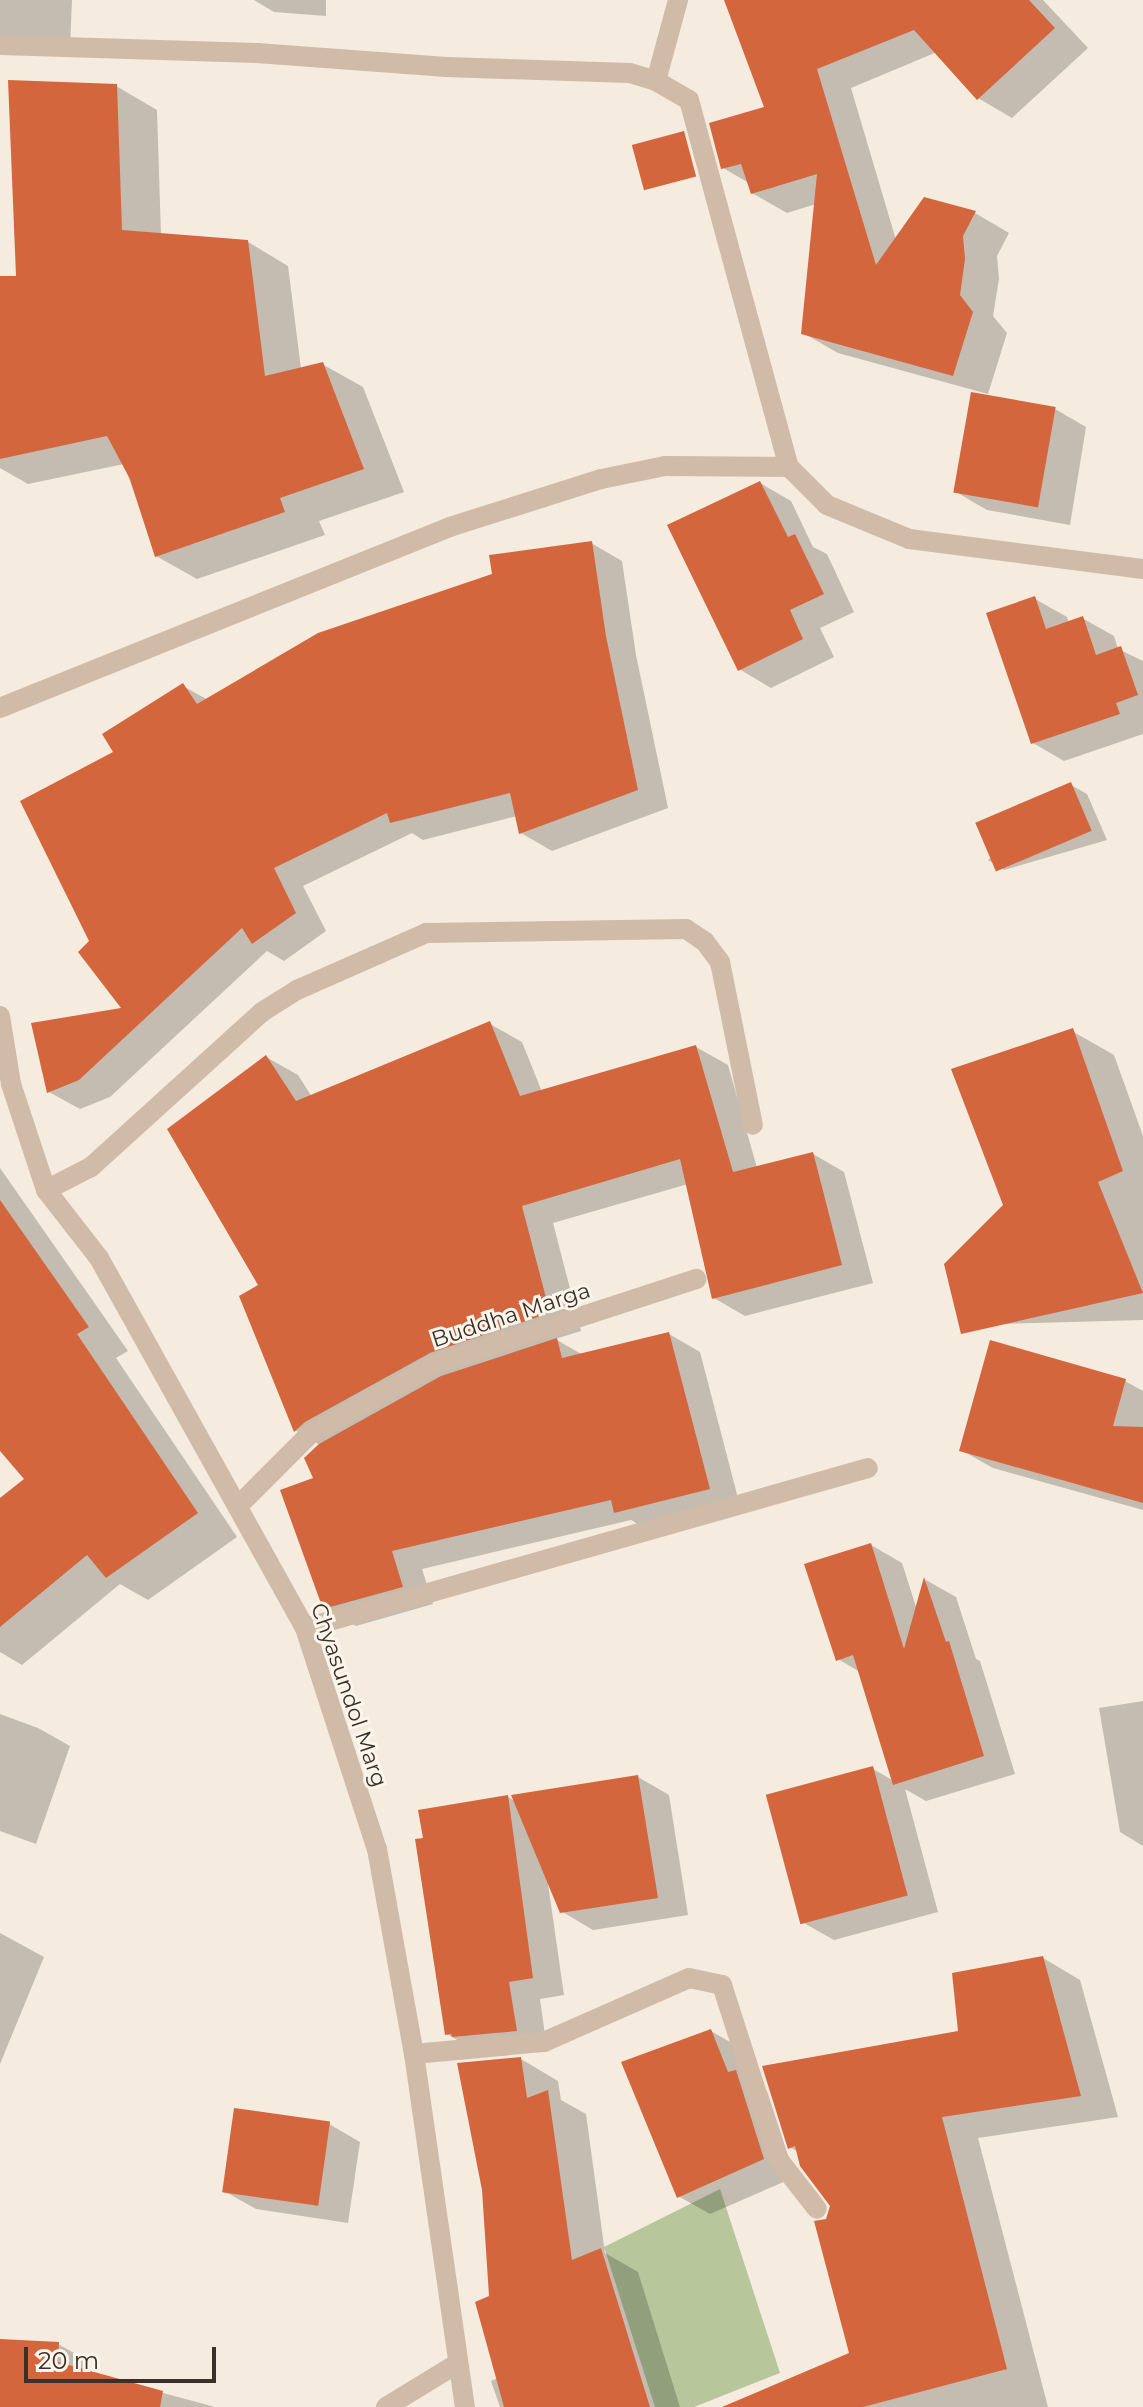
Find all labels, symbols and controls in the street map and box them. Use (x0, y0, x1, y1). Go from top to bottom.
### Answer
street label: Buddha Marga (428, 1277, 594, 1353)
street label: Chyasundol Marg (305, 1600, 393, 1790)
scale bar (28, 2331, 220, 2381)
text: 20 m (38, 2346, 99, 2375)

